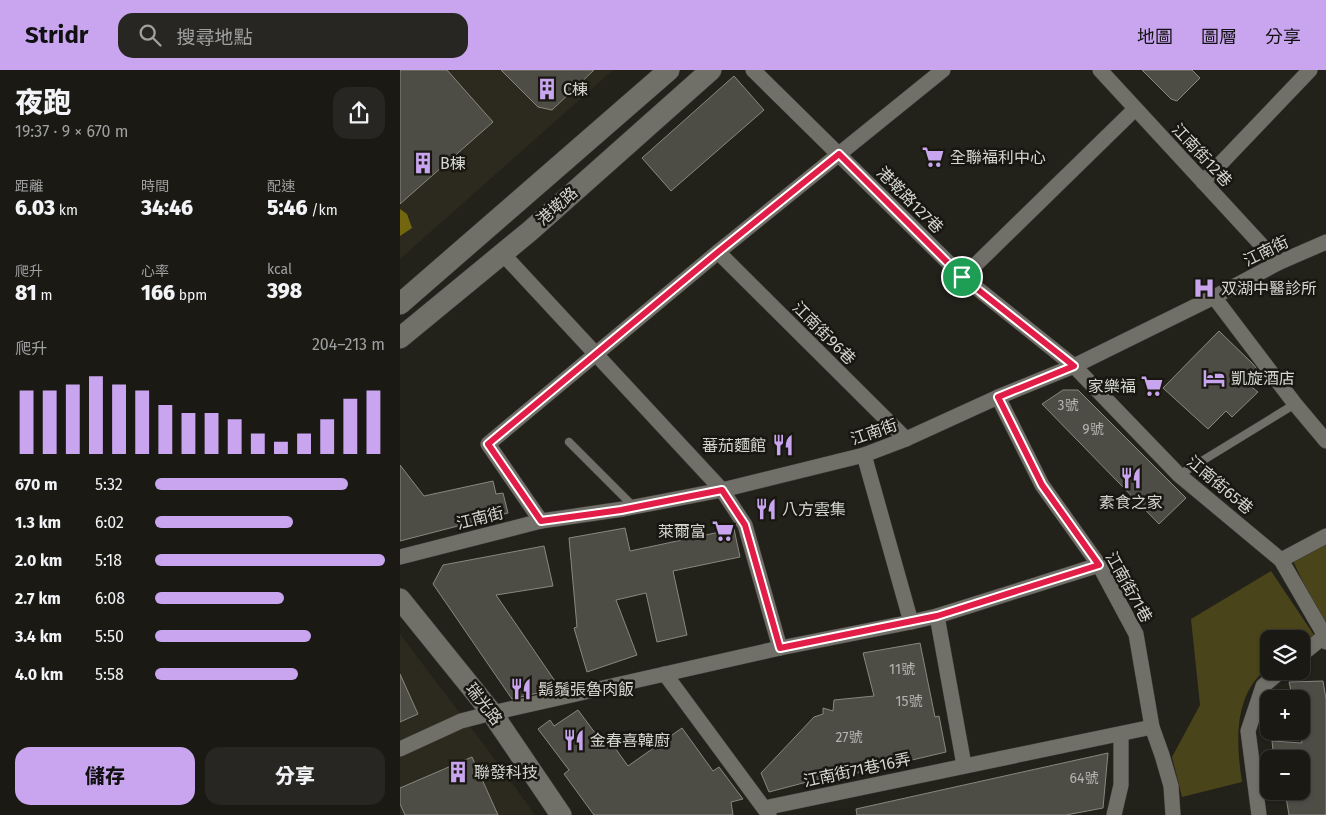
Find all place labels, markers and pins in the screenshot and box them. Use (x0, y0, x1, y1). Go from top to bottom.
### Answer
building icon: C棟 (534, 76, 560, 102)
place label: C棟 (563, 80, 588, 99)
supermarket icon: 全聯福利中心 (920, 144, 946, 170)
place label: 全聯福利中心 (950, 148, 1046, 167)
building icon: B棟 (410, 150, 436, 176)
place label: B棟 (440, 154, 466, 173)
pin (941, 256, 983, 298)
hospital icon: 双湖中醫診所 (1191, 275, 1217, 301)
place label: 双湖中醫診所 (1221, 279, 1317, 298)
hotel icon: 凱旋酒店 (1201, 365, 1227, 391)
place label: 凱旋酒店 (1231, 369, 1295, 388)
supermarket icon: 家樂福 (1139, 373, 1165, 399)
place label: 家樂福 (1088, 377, 1136, 396)
restaurant icon: 蕃茄麵館 (770, 432, 796, 458)
place label: 蕃茄麵館 (702, 436, 766, 455)
restaurant icon: 素食之家 (1118, 465, 1144, 491)
place label: 素食之家 (1099, 493, 1163, 512)
restaurant icon: 八方雲集 (753, 496, 779, 522)
place label: 八方雲集 (782, 500, 846, 519)
supermarket icon: 萊爾富 (710, 518, 736, 544)
place label: 萊爾富 (658, 522, 706, 541)
restaurant icon: 鬍鬚張魯肉飯 (508, 676, 534, 702)
place label: 鬍鬚張魯肉飯 (538, 680, 634, 699)
restaurant icon: 金春喜韓廚 (561, 727, 587, 753)
place label: 金春喜韓廚 (590, 731, 670, 750)
building icon: 聯發科技 (445, 759, 471, 785)
place label: 聯發科技 (474, 763, 538, 782)

